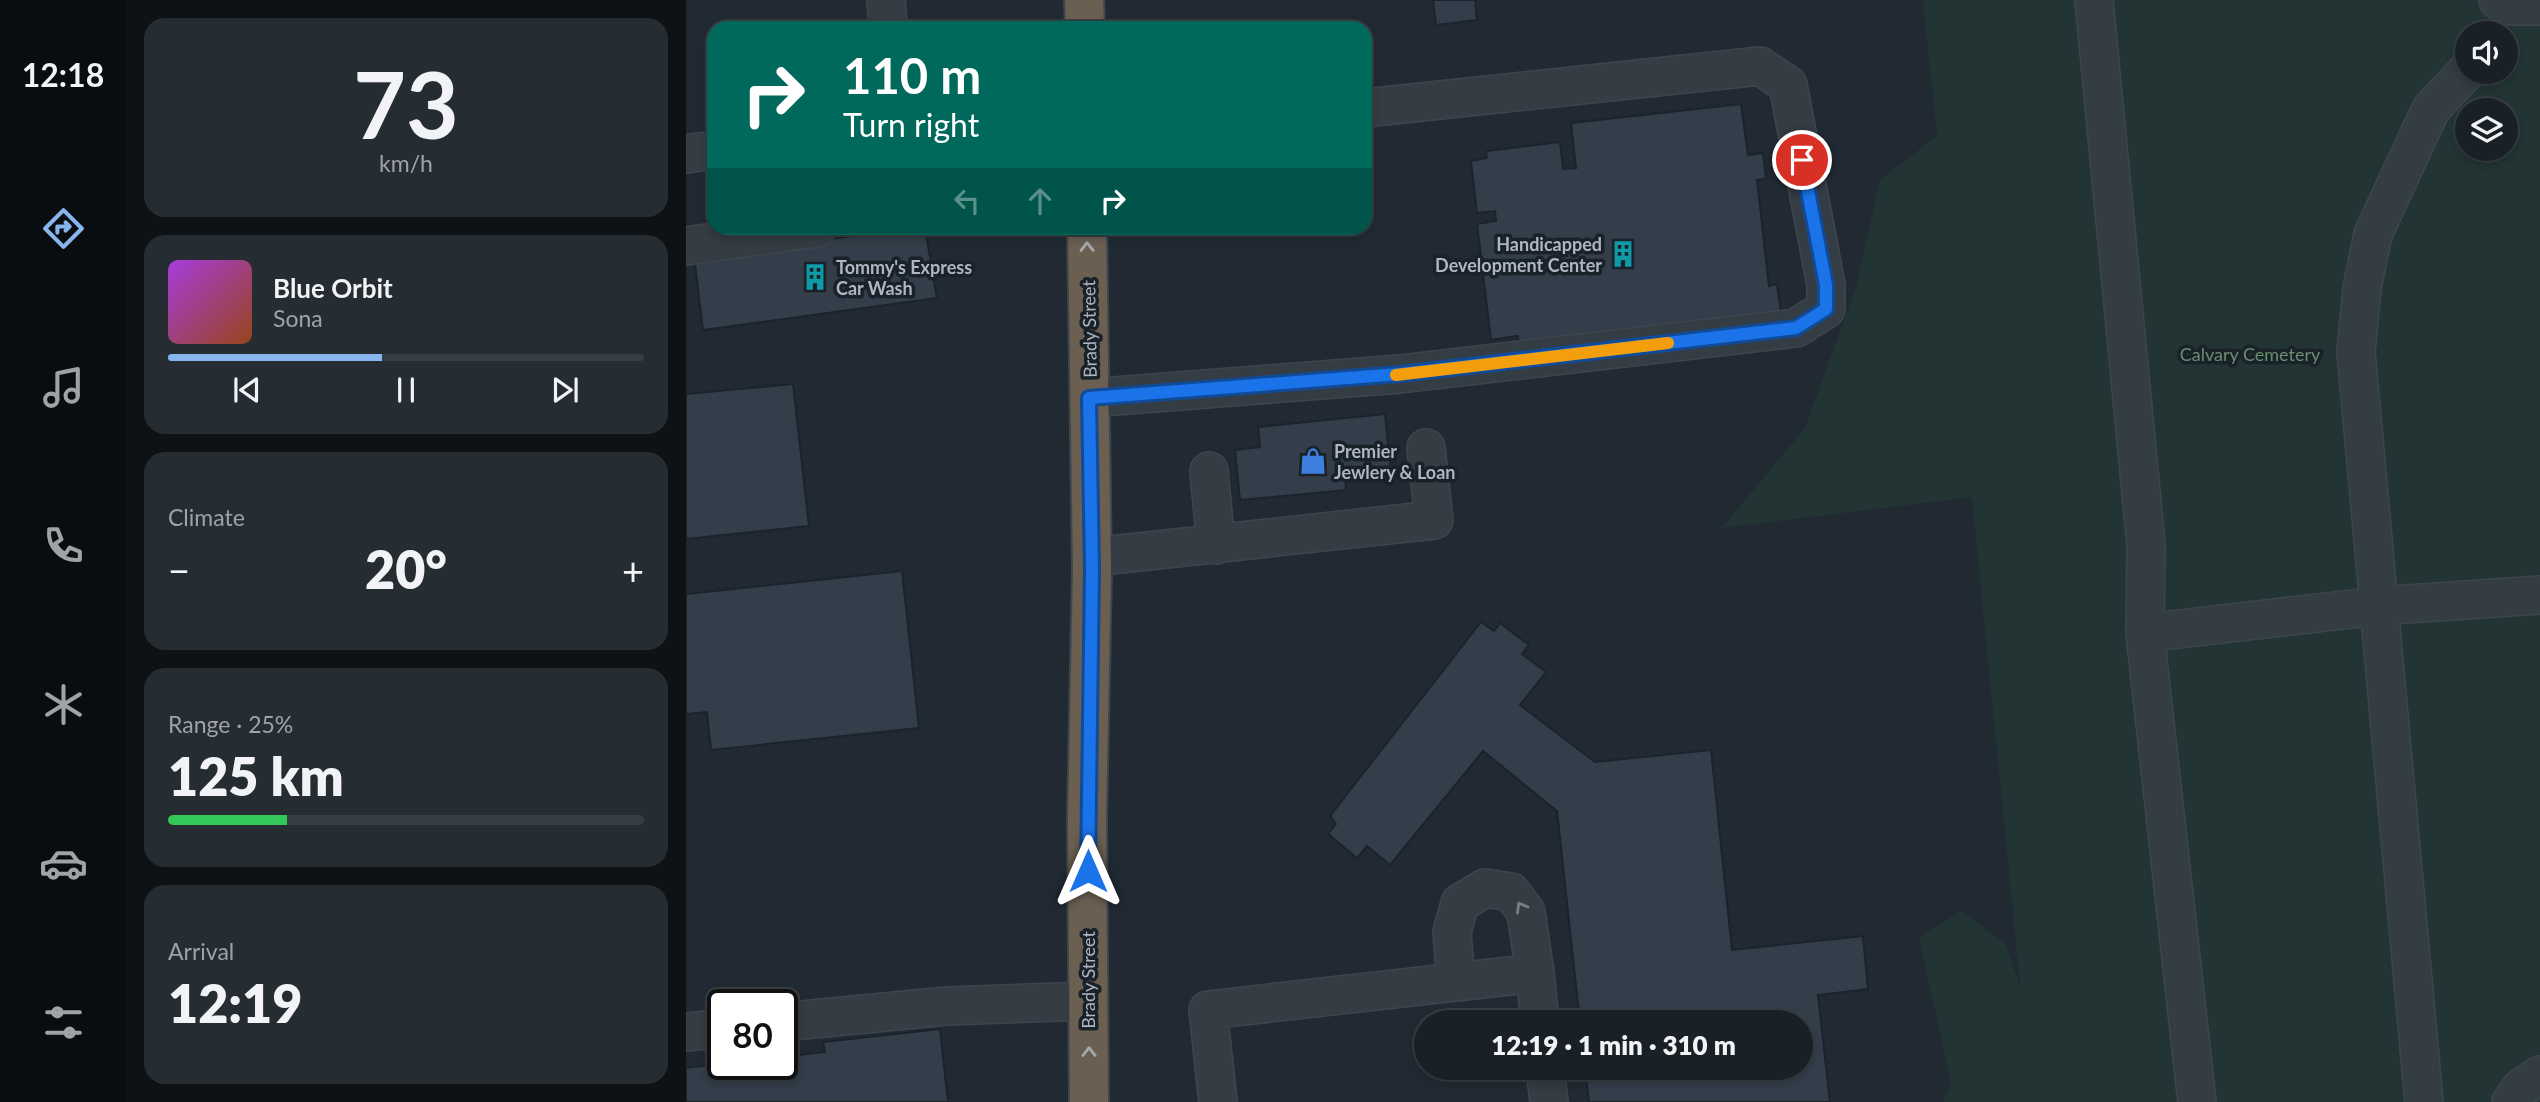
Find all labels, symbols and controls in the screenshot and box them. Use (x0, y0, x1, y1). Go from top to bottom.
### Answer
map controls (2455, 21, 2518, 161)
button: sound (2455, 21, 2518, 84)
text: 110 m (843, 46, 981, 104)
text: 73 (353, 49, 459, 158)
icon: right (728, 49, 819, 140)
text: 12:18 (22, 55, 104, 94)
button: layers (2455, 98, 2518, 161)
text: Turn right (843, 105, 979, 144)
pin (1772, 130, 1832, 190)
icon: arrive (1783, 141, 1821, 179)
text: km/h (379, 149, 433, 177)
icon: left (948, 182, 986, 220)
icon: ahead (1021, 182, 1059, 220)
icon: right (1094, 182, 1132, 220)
icon: directions (39, 204, 88, 253)
place label: Handicapped Development Center (1435, 233, 1602, 276)
building icon: Handicapped Development Center (1608, 239, 1638, 269)
one-way arrow (1080, 242, 1095, 253)
place label: Tommy's Express Car Wash (836, 256, 972, 299)
building icon: Tommy's Express Car Wash (800, 262, 830, 292)
text: Blue Orbit (273, 272, 393, 304)
street label: Brady Street (1077, 279, 1101, 378)
text: Sona (273, 304, 323, 332)
park label: Calvary Cemetery (2180, 343, 2321, 365)
icon: music (39, 363, 88, 412)
icon: previous (228, 371, 266, 409)
icon: pause (387, 371, 425, 409)
icon: next (546, 371, 584, 409)
place label: Premier Jewlery & Loan (1334, 440, 1456, 483)
shop icon: Premier Jewlery & Loan (1298, 446, 1328, 476)
text: Climate (168, 503, 245, 531)
icon: phone (39, 521, 88, 570)
text: 20° (365, 538, 447, 600)
text: − (168, 547, 190, 593)
text: + (622, 547, 644, 593)
icon: climate (39, 680, 88, 729)
text: Range · 25% (168, 710, 293, 738)
text: 125 km (168, 745, 344, 807)
position arrow (1051, 834, 1125, 908)
icon: car (39, 839, 88, 888)
one-way arrow (1516, 902, 1529, 915)
street label: Brady Street (1077, 931, 1099, 1029)
text: Arrival (168, 937, 234, 965)
text: 12:19 (168, 972, 302, 1034)
speed limit sign: 80 (707, 989, 798, 1080)
icon: filters (39, 998, 88, 1047)
text: 12:19 · 1 min · 310 m (1491, 1029, 1736, 1061)
one-way arrow (1081, 1046, 1097, 1056)

